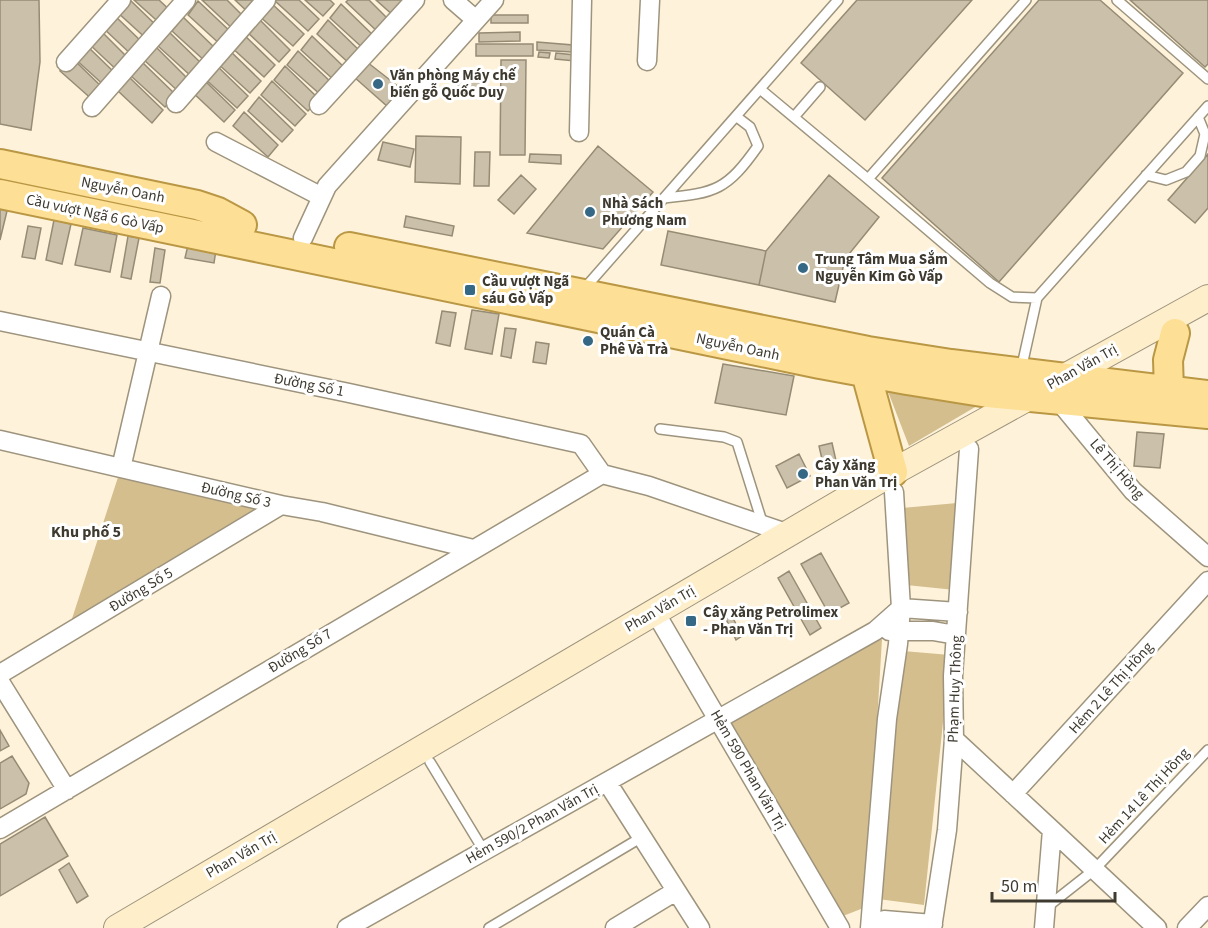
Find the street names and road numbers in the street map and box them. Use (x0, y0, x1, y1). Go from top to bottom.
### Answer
street label: Nguyễn Oanh (79, 172, 167, 208)
street label: Cầu vượt Ngã 6 Gò Vấp (24, 189, 166, 239)
street label: Nguyễn Oanh (694, 328, 782, 366)
street label: Phan Văn Trị (1043, 339, 1121, 395)
street label: Đường Số 1 (272, 368, 346, 402)
street label: Lê Thị Hồng (1085, 434, 1150, 504)
street label: Đường Số 3 (199, 477, 273, 513)
street label: Đường Số 5 (105, 563, 177, 617)
street label: Phan Văn Trị (621, 580, 699, 638)
street label: Đường Số 7 (264, 624, 336, 678)
street label: Phạm Huy Thông (943, 634, 967, 743)
street label: Hẻm 2 Lê Thị Hồng (1064, 637, 1158, 739)
street label: Hẻm 590 Phan Văn Trị (705, 706, 791, 834)
street label: Hẻm 14 Lê Thị Hồng (1094, 743, 1194, 849)
street label: Hẻm 590/2 Phan Văn Trị (462, 779, 602, 869)
street label: Phan Văn Trị (202, 826, 280, 884)

